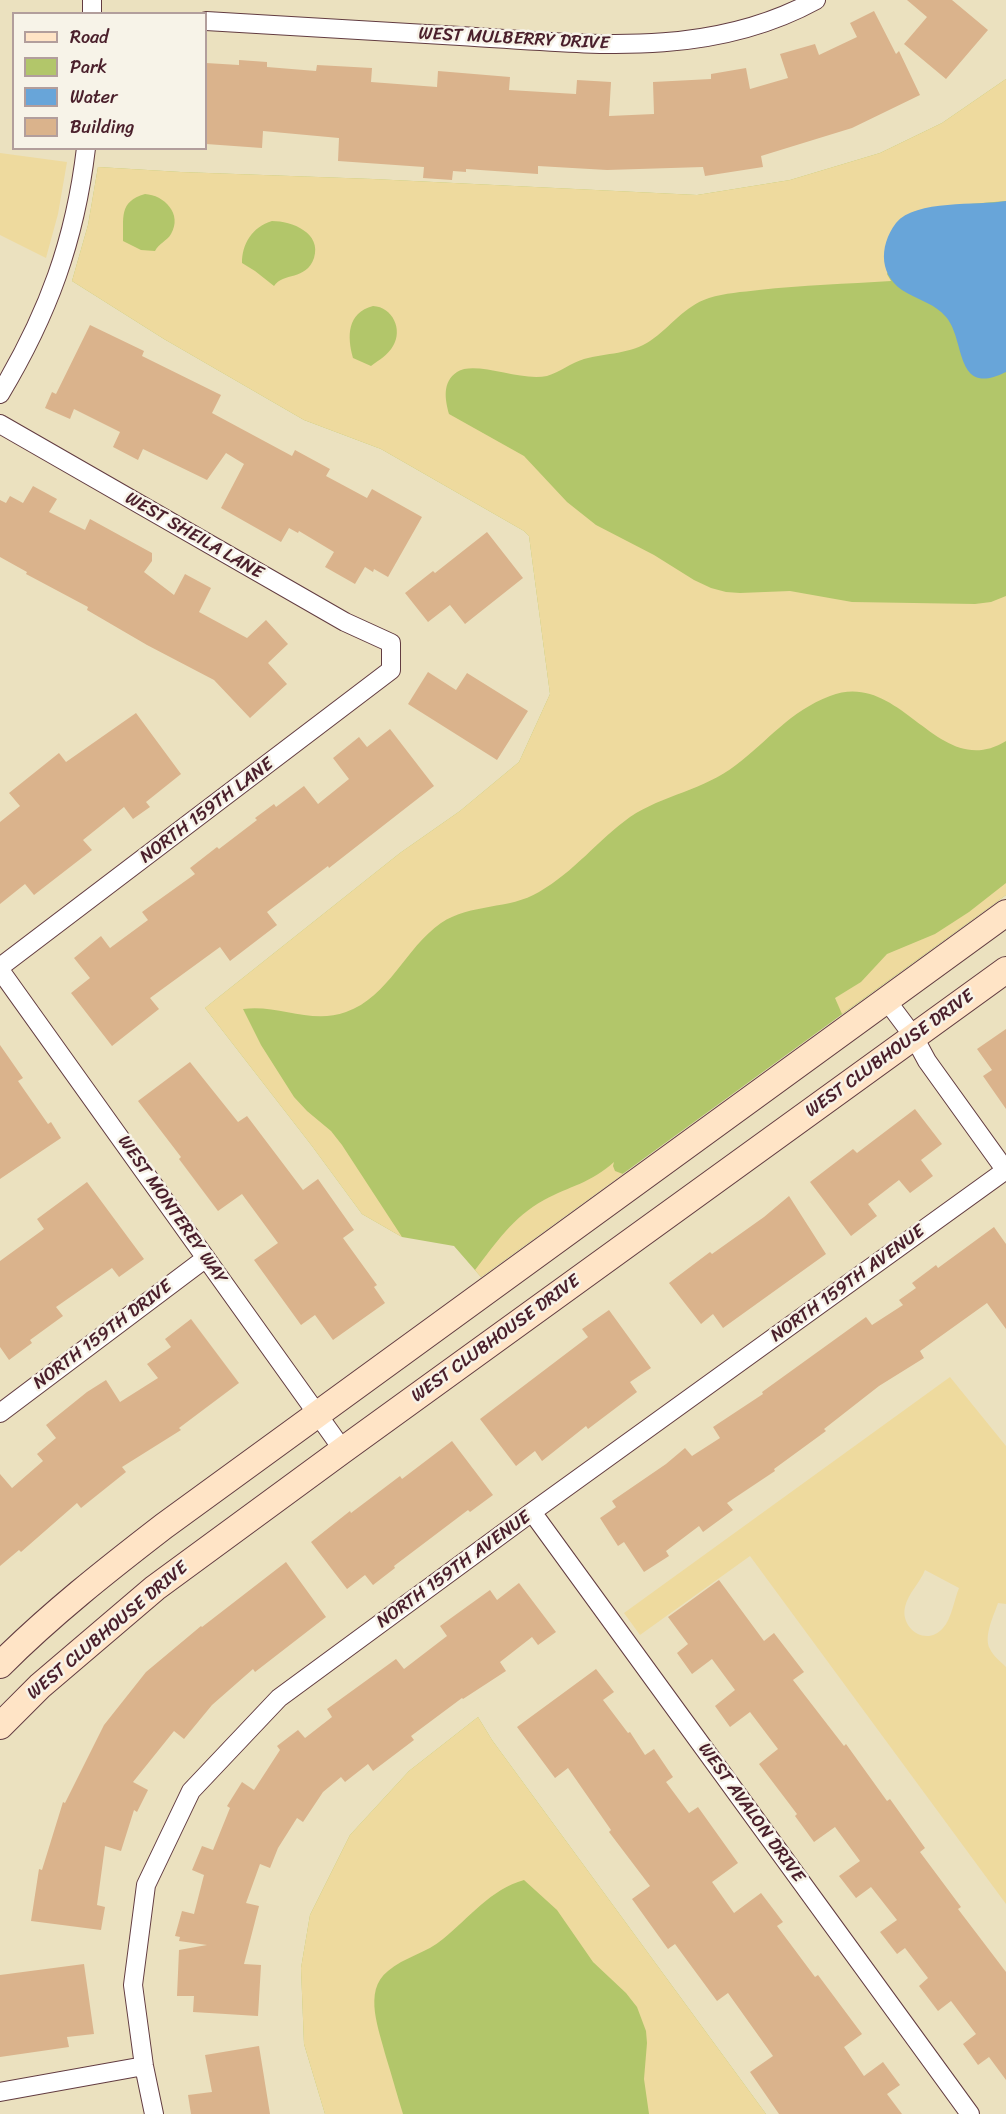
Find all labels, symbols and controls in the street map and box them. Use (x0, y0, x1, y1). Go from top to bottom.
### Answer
legend (12, 12, 207, 150)
text: Road (70, 21, 109, 53)
street label: WEST MULBERRY DRIVE (418, 23, 610, 55)
text: Park (70, 51, 107, 83)
text: Water (70, 81, 117, 113)
text: Building (70, 111, 134, 143)
street label: WEST SHEILA LANE (121, 488, 267, 584)
street label: NORTH 159TH LANE (136, 754, 278, 868)
street label: WEST CLUBHOUSE DRIVE (802, 986, 978, 1122)
street label: WEST MONTEREY WAY (113, 1132, 231, 1288)
street label: NORTH 159TH AVENUE (767, 1221, 929, 1347)
street label: WEST CLUBHOUSE DRIVE (408, 1271, 584, 1407)
street label: NORTH 159TH DRIVE (29, 1276, 177, 1394)
street label: NORTH 159TH AVENUE (373, 1507, 535, 1633)
street label: WEST CLUBHOUSE DRIVE (23, 1557, 193, 1705)
street label: WEST AVALON DRIVE (693, 1739, 809, 1887)

